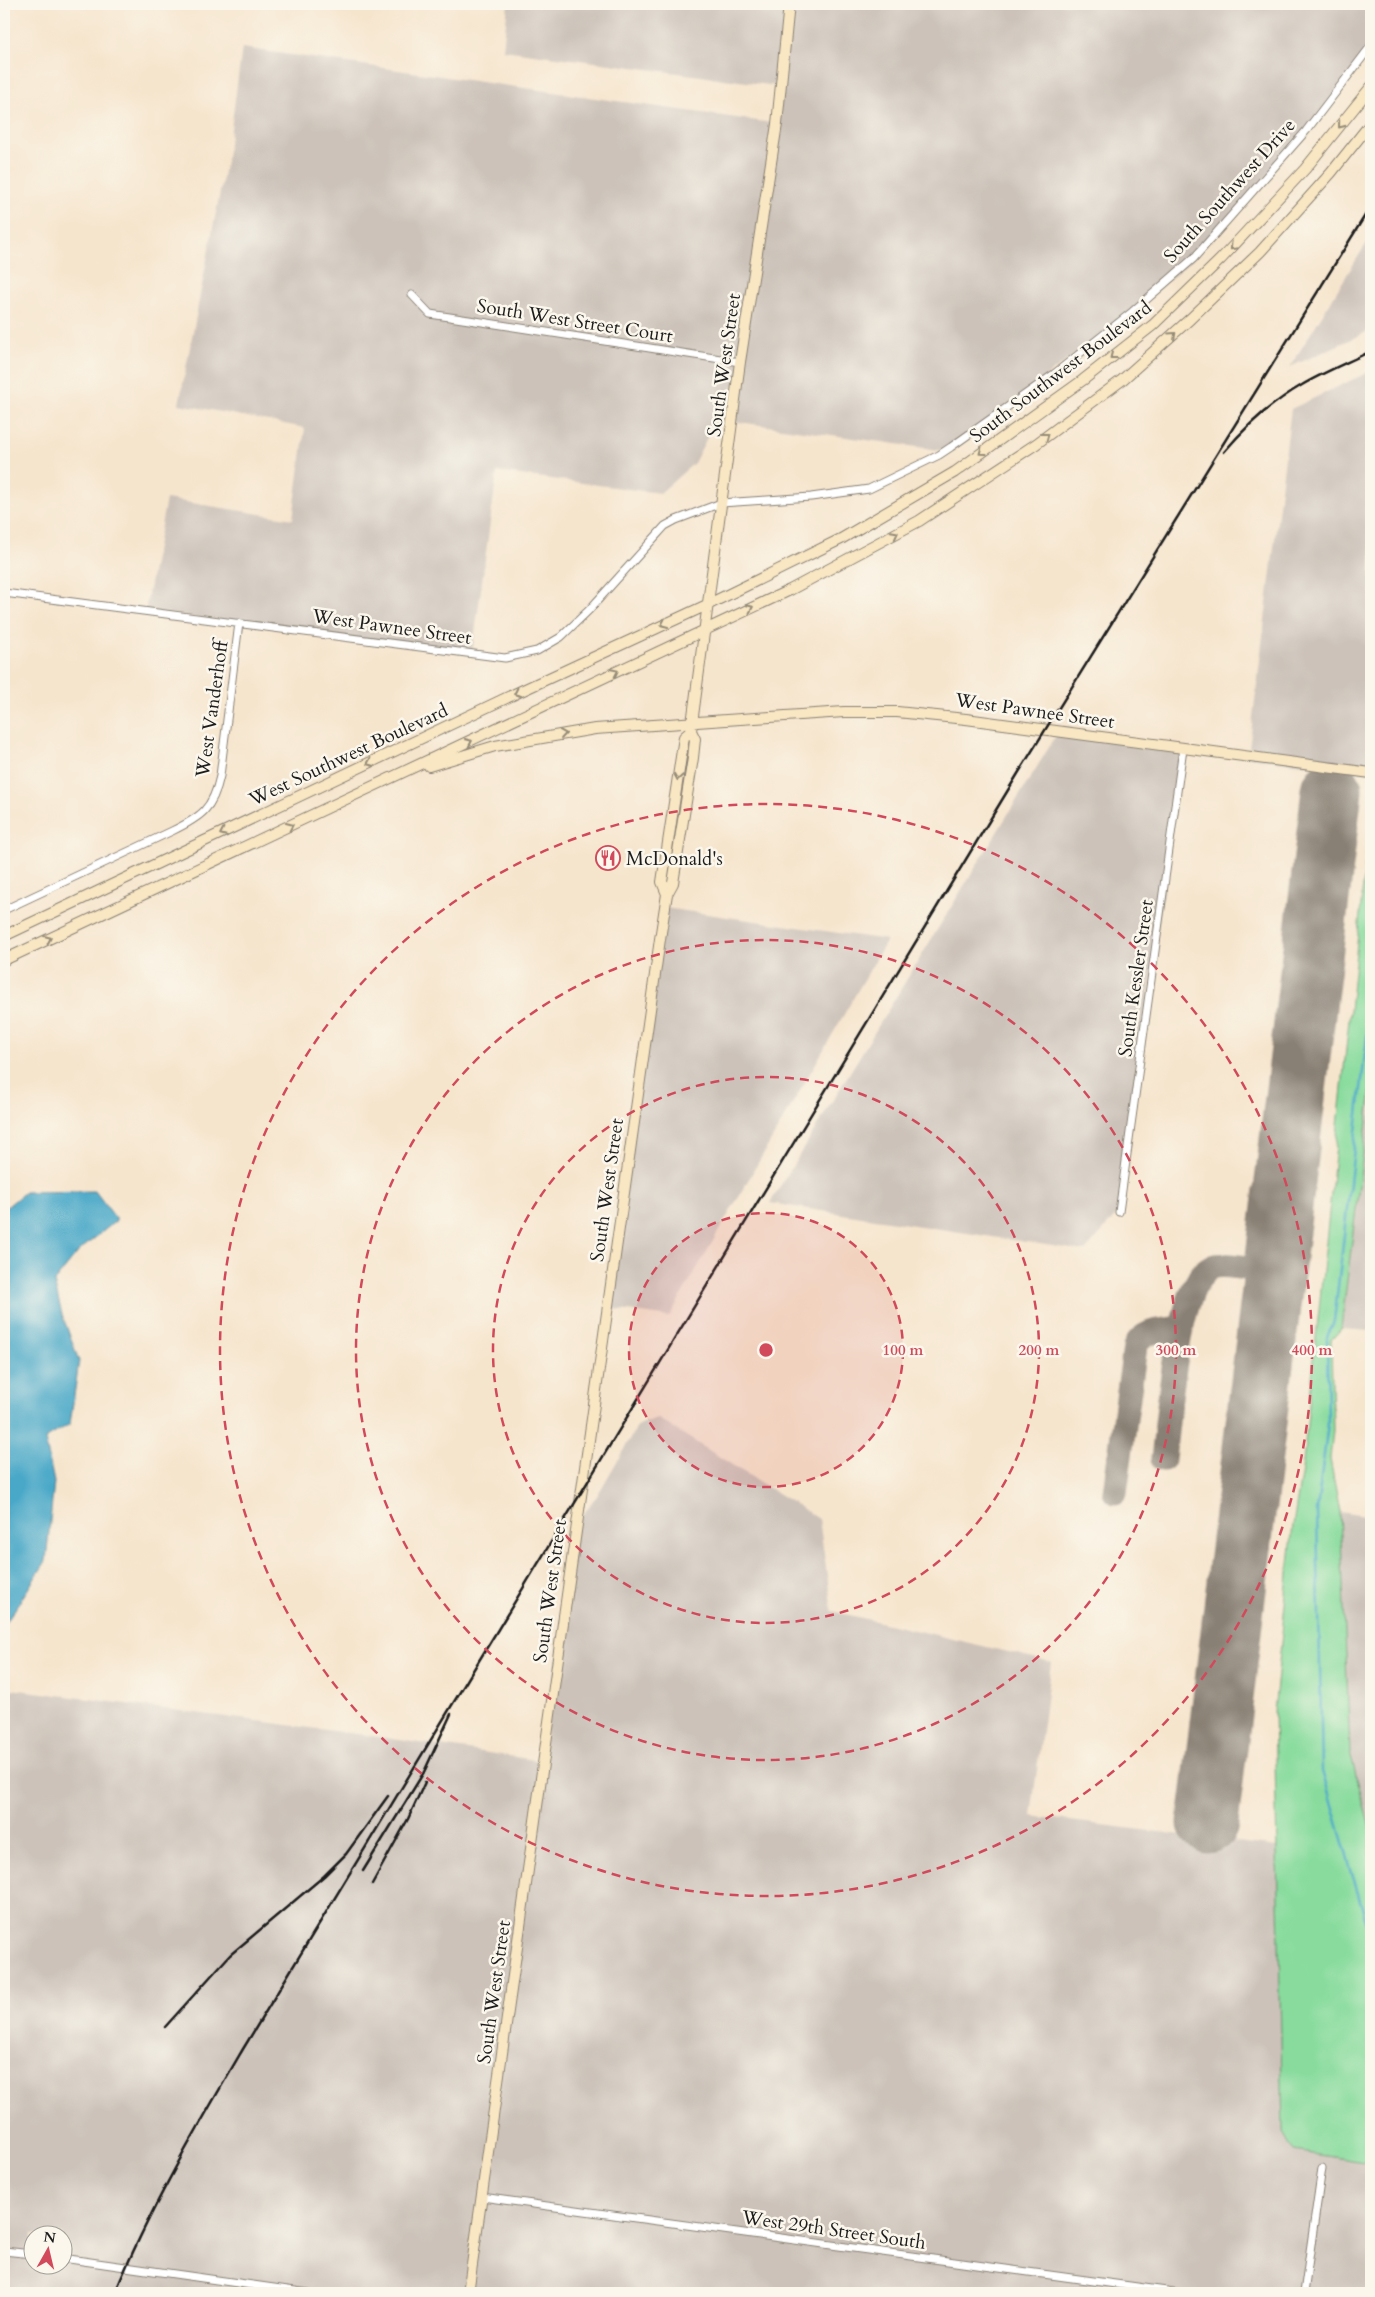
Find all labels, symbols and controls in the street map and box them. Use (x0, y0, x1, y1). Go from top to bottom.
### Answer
street label: South Southwest Drive (1158, 113, 1302, 268)
one-way arrow (1338, 119, 1346, 128)
one-way arrow (1230, 241, 1239, 250)
street label: South West Street (701, 292, 747, 439)
street label: South West Street Court (475, 293, 675, 349)
street label: South Southwest Boulevard (964, 295, 1157, 449)
one-way arrow (1167, 332, 1176, 341)
one-way arrow (1109, 350, 1119, 359)
one-way arrow (1040, 434, 1049, 442)
one-way arrow (978, 446, 988, 455)
one-way arrow (889, 530, 898, 540)
street label: West Pawnee Street (310, 603, 473, 651)
one-way arrow (745, 604, 754, 615)
one-way arrow (660, 618, 669, 629)
street label: West Vanderhoff (189, 636, 235, 780)
one-way arrow (610, 668, 619, 678)
one-way arrow (513, 687, 522, 697)
street label: West Pawnee Street (953, 687, 1116, 735)
street label: West Southwest Boulevard (244, 697, 452, 813)
one-way arrow (559, 729, 567, 740)
one-way arrow (464, 737, 473, 748)
one-way arrow (366, 756, 375, 767)
one-way arrow (673, 773, 684, 781)
one-way arrow (285, 822, 294, 832)
one-way arrow (220, 826, 229, 836)
restaurant icon: McDonald's (595, 845, 621, 871)
place label: McDonald's (626, 846, 723, 872)
street label: South Kessler Street (1112, 898, 1160, 1058)
one-way arrow (43, 935, 52, 946)
street label: South West Street (584, 1117, 630, 1264)
text: 100 m (883, 1340, 924, 1360)
text: 200 m (1019, 1340, 1060, 1360)
text: 300 m (1156, 1340, 1197, 1360)
text: 400 m (1292, 1340, 1333, 1360)
centre of rings (757, 1341, 775, 1359)
street label: South West Street (527, 1518, 573, 1665)
street label: South West Street (471, 1919, 517, 2066)
street label: West 29th Street South (739, 2204, 928, 2256)
north arrow (22, 2224, 72, 2274)
text: N (42, 2227, 57, 2248)

